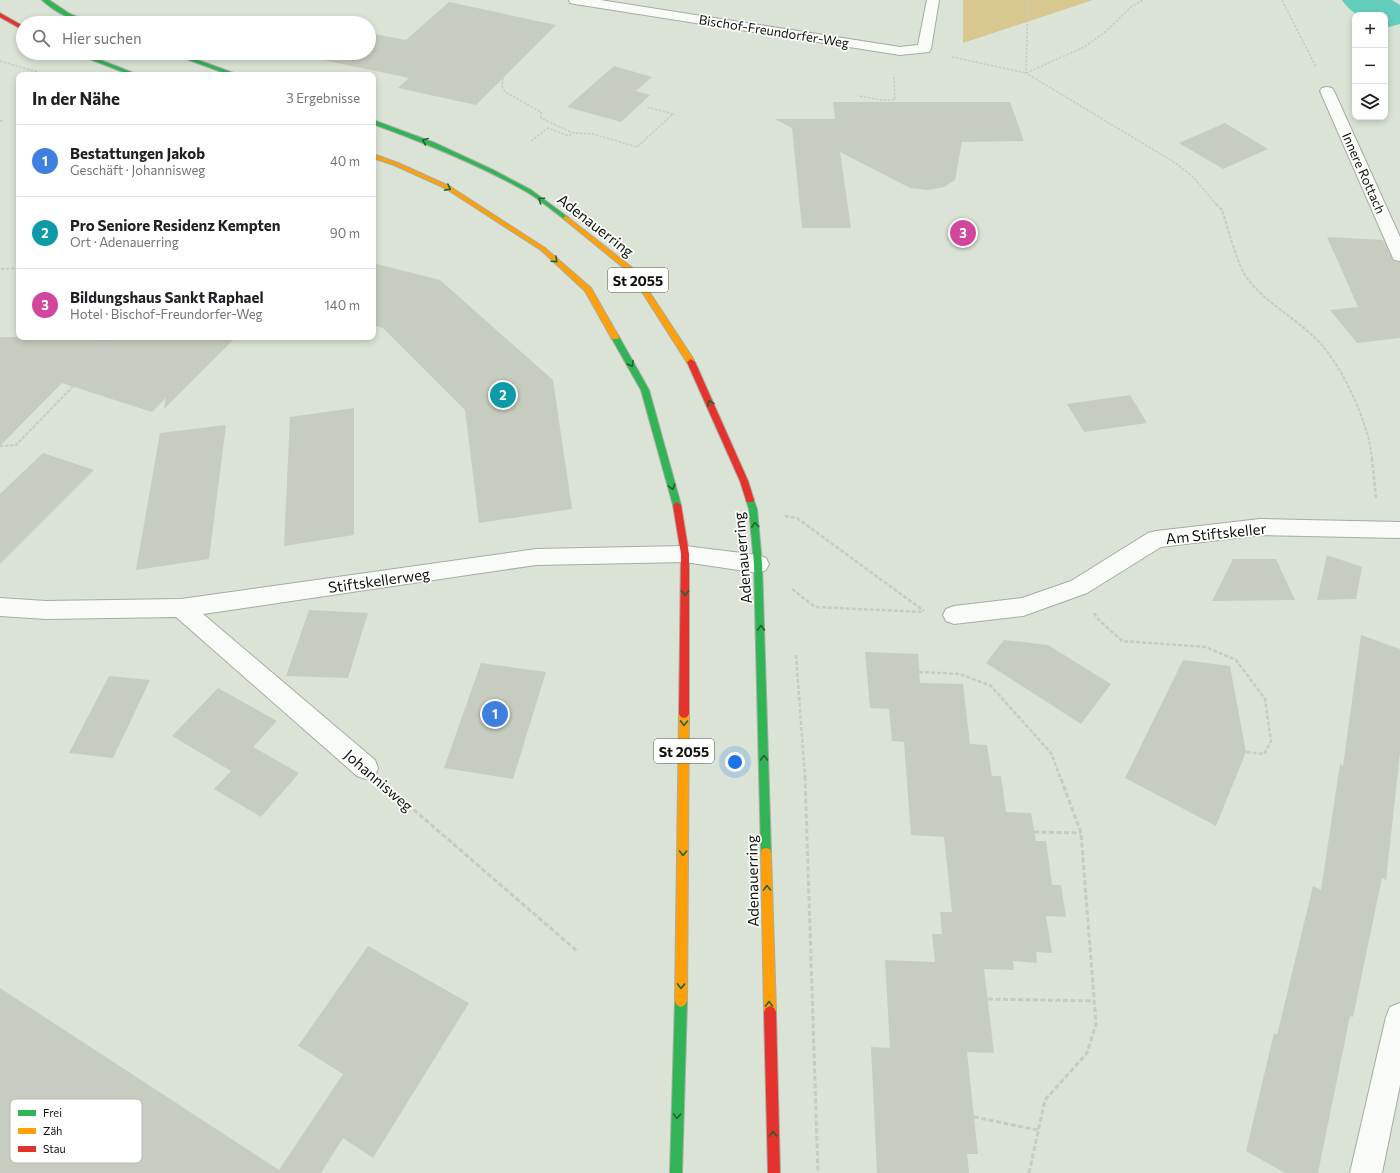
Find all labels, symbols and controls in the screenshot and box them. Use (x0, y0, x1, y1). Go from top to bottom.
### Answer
street label: Bischof-Freundorfer-Weg (698, 11, 850, 51)
map controls (1352, 12, 1388, 120)
button: + (1352, 12, 1388, 48)
search box (16, 16, 376, 60)
icon: search (30, 27, 52, 49)
text: Hier suchen (62, 29, 142, 47)
button: − (1352, 48, 1388, 84)
button: layers (1352, 84, 1388, 120)
text: In der Nähe (32, 88, 120, 109)
text: 3 Ergebnisse (286, 90, 360, 106)
street label: Innere Rottach (1339, 130, 1389, 216)
one-way arrow (422, 138, 429, 146)
text: Bestattungen Jakob (70, 144, 205, 162)
text: 1 (42, 153, 48, 169)
text: 40 m (330, 153, 360, 169)
text: Geschäft · Johannisweg (70, 162, 205, 178)
one-way arrow (443, 183, 451, 190)
street label: Adenauerring (554, 190, 638, 260)
one-way arrow (538, 198, 545, 205)
text: Pro Seniore Residenz Kempten (70, 216, 280, 234)
pin: 3 (950, 218, 976, 248)
text: 2 (41, 225, 49, 241)
text: 90 m (330, 225, 360, 241)
text: Ort · Adenauerring (70, 234, 179, 250)
one-way arrow (550, 255, 558, 263)
road number: St 2055 (608, 268, 668, 292)
text: Bildungshaus Sankt Raphael (70, 288, 263, 306)
text: 3 (41, 297, 49, 313)
text: 140 m (324, 297, 360, 313)
text: Hotel · Bischof-Freundorfer-Weg (70, 306, 263, 322)
one-way arrow (626, 360, 633, 367)
pin: 2 (490, 380, 516, 410)
one-way arrow (707, 400, 715, 408)
one-way arrow (667, 483, 676, 490)
street label: Adenauerring (729, 511, 755, 605)
street label: Am Stiftskeller (1165, 519, 1267, 547)
one-way arrow (750, 522, 759, 528)
street label: Stiftskellerweg (327, 564, 431, 596)
one-way arrow (681, 590, 689, 596)
one-way arrow (756, 625, 765, 631)
pin: 1 (482, 699, 508, 729)
one-way arrow (680, 720, 688, 726)
road number: St 2055 (654, 739, 714, 763)
street label: Johannisweg (341, 745, 417, 815)
your location (725, 752, 745, 772)
one-way arrow (759, 755, 768, 761)
street label: Adenauerring (742, 835, 762, 927)
one-way arrow (679, 850, 687, 856)
one-way arrow (762, 885, 771, 891)
one-way arrow (677, 983, 685, 989)
one-way arrow (765, 1001, 774, 1007)
legend (10, 1099, 142, 1163)
text: Frei (43, 1106, 62, 1119)
one-way arrow (673, 1113, 682, 1119)
text: Zäh (43, 1124, 62, 1137)
one-way arrow (768, 1131, 777, 1137)
text: Stau (43, 1142, 66, 1155)

